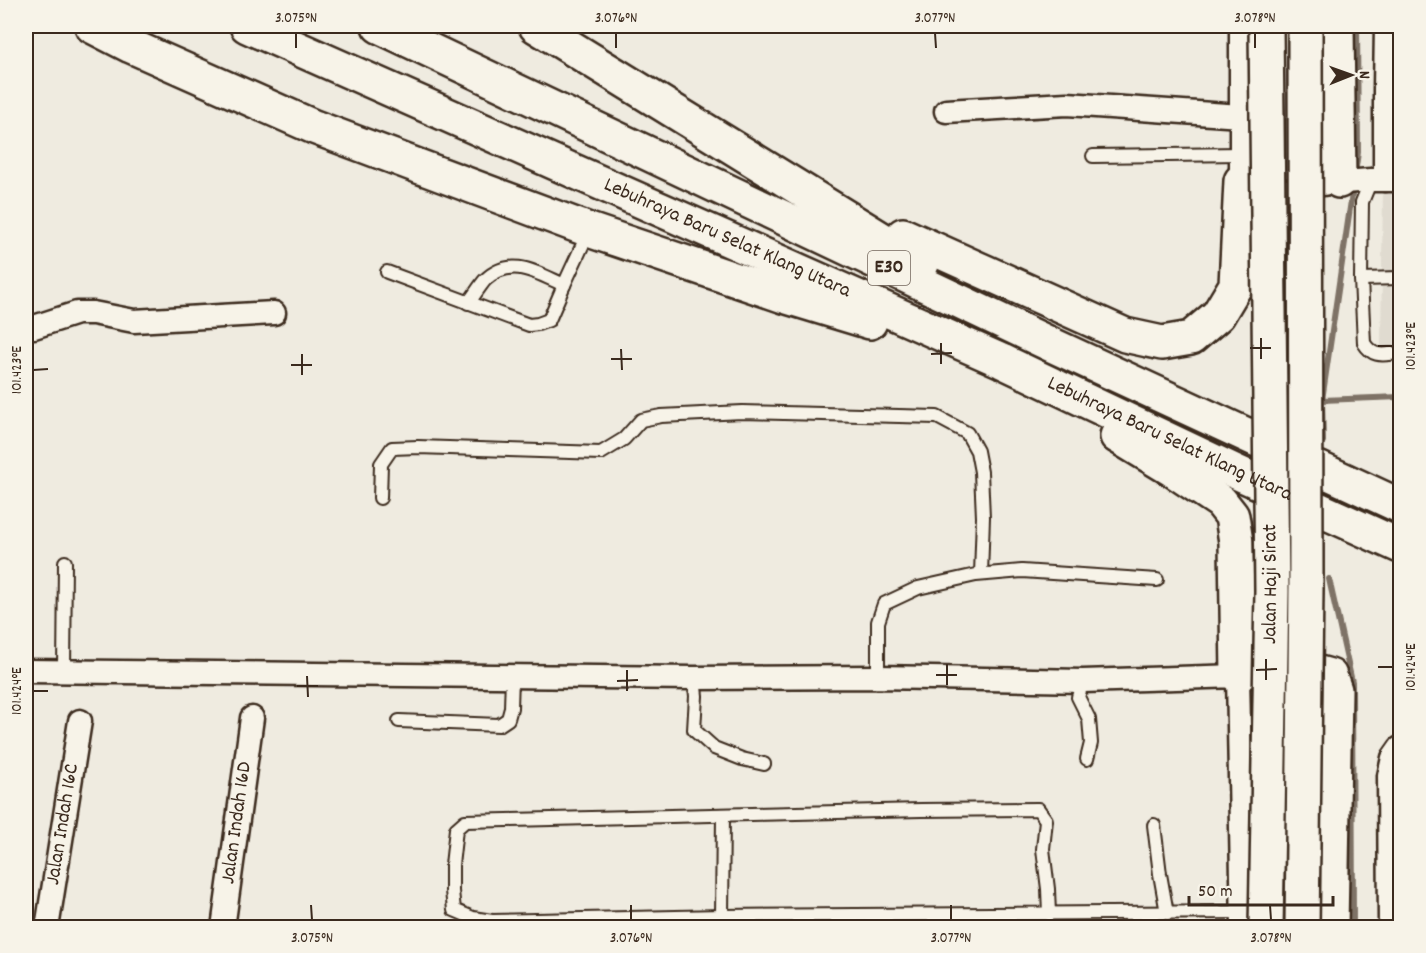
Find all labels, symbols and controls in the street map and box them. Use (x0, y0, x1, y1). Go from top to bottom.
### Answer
text: 3.075°N (275, 8, 317, 30)
text: 3.076°N (595, 8, 637, 30)
text: 3.077°N (914, 8, 956, 30)
text: 3.078°N (1234, 8, 1276, 30)
north arrow (1321, 45, 1381, 105)
text: N (1352, 71, 1375, 79)
street label: Lebuhraya Baru Selat Klang Utara (599, 171, 856, 307)
road number: E30 (868, 251, 910, 285)
text: 101.423°E (1401, 322, 1423, 370)
text: 101.423°E (7, 346, 29, 394)
street label: Lebuhraya Baru Selat Klang Utara (1042, 369, 1298, 511)
street label: Jalan Haji Sirat (1256, 524, 1287, 644)
text: 101.424°E (1401, 643, 1423, 691)
text: 101.424°E (7, 667, 29, 715)
street label: Jalan Indah 16D (214, 760, 261, 886)
street label: Jalan Indah 16C (39, 761, 88, 887)
scale bar (1189, 869, 1333, 907)
text: 50 m (1198, 880, 1233, 905)
text: 3.075°N (291, 928, 333, 950)
text: 3.076°N (610, 928, 652, 950)
text: 3.077°N (930, 928, 972, 950)
text: 3.078°N (1250, 928, 1292, 950)

